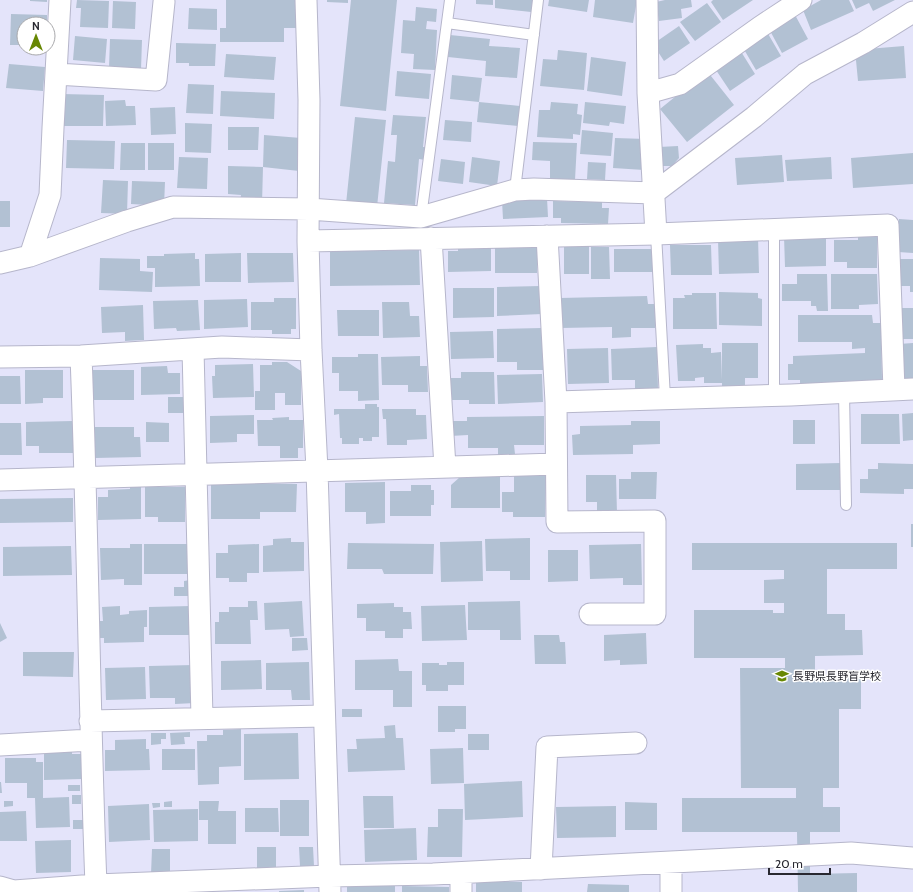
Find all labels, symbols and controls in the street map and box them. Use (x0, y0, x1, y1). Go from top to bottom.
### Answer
north arrow (16, 16, 56, 56)
text: N (32, 19, 40, 33)
school or university icon: 長野県長野盲学校 (774, 668, 790, 684)
place label: 長野県長野盲学校 (793, 669, 881, 683)
scale bar (769, 850, 830, 876)
text: 20 m (775, 856, 803, 871)

